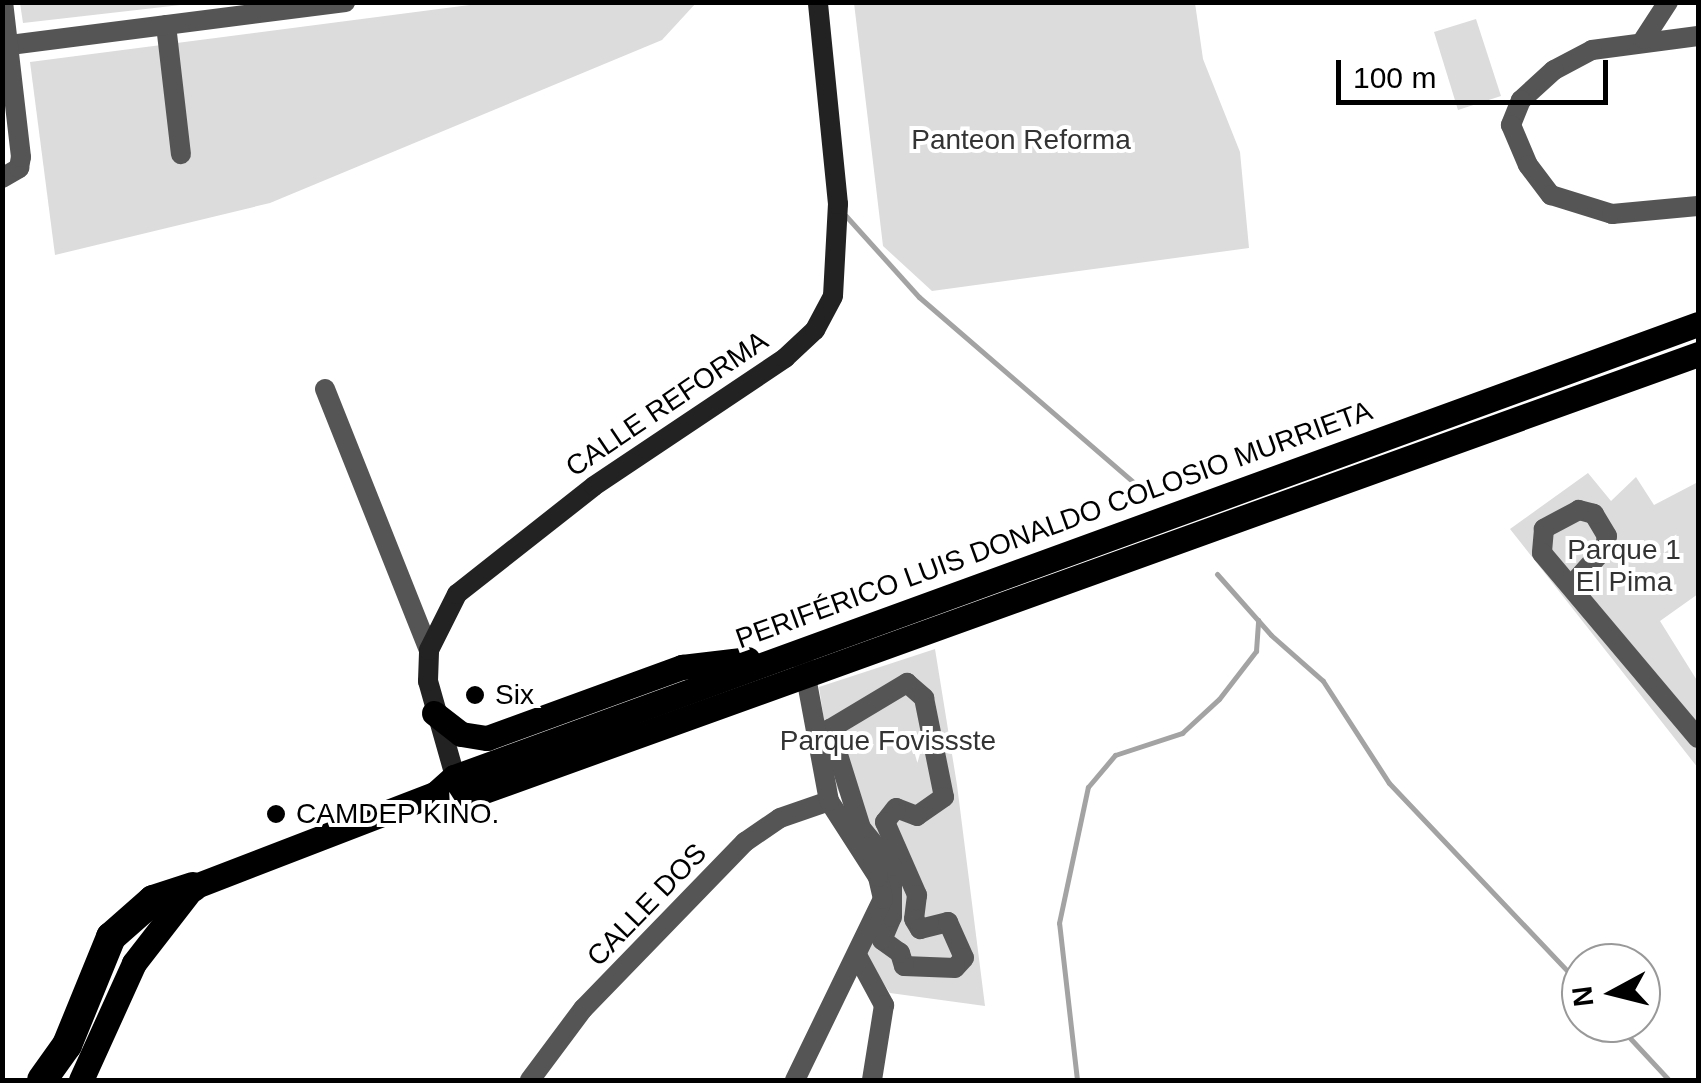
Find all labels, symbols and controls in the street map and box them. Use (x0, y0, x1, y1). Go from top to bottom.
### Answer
scale bar (1341, 40, 1614, 102)
text: 100 m (1353, 61, 1436, 94)
park label: Panteon Reforma (911, 123, 1131, 157)
street label: CALLE REFORMA (560, 324, 774, 484)
street label: PERIFÉRICO LUIS DONALDO COLOSIO MURRIETA (731, 394, 1377, 656)
park label: Parque 1 El Pima (1567, 533, 1681, 599)
place label: Six (495, 678, 534, 712)
marker: Six (464, 684, 486, 706)
park label: Parque Fovissste (780, 724, 996, 758)
place label: CAMDEP KINO. (296, 797, 500, 831)
marker: CAMDEP KINO. (265, 803, 287, 825)
street label: CALLE DOS (580, 837, 714, 973)
north arrow (1561, 943, 1661, 1043)
text: N (1566, 985, 1599, 1008)

